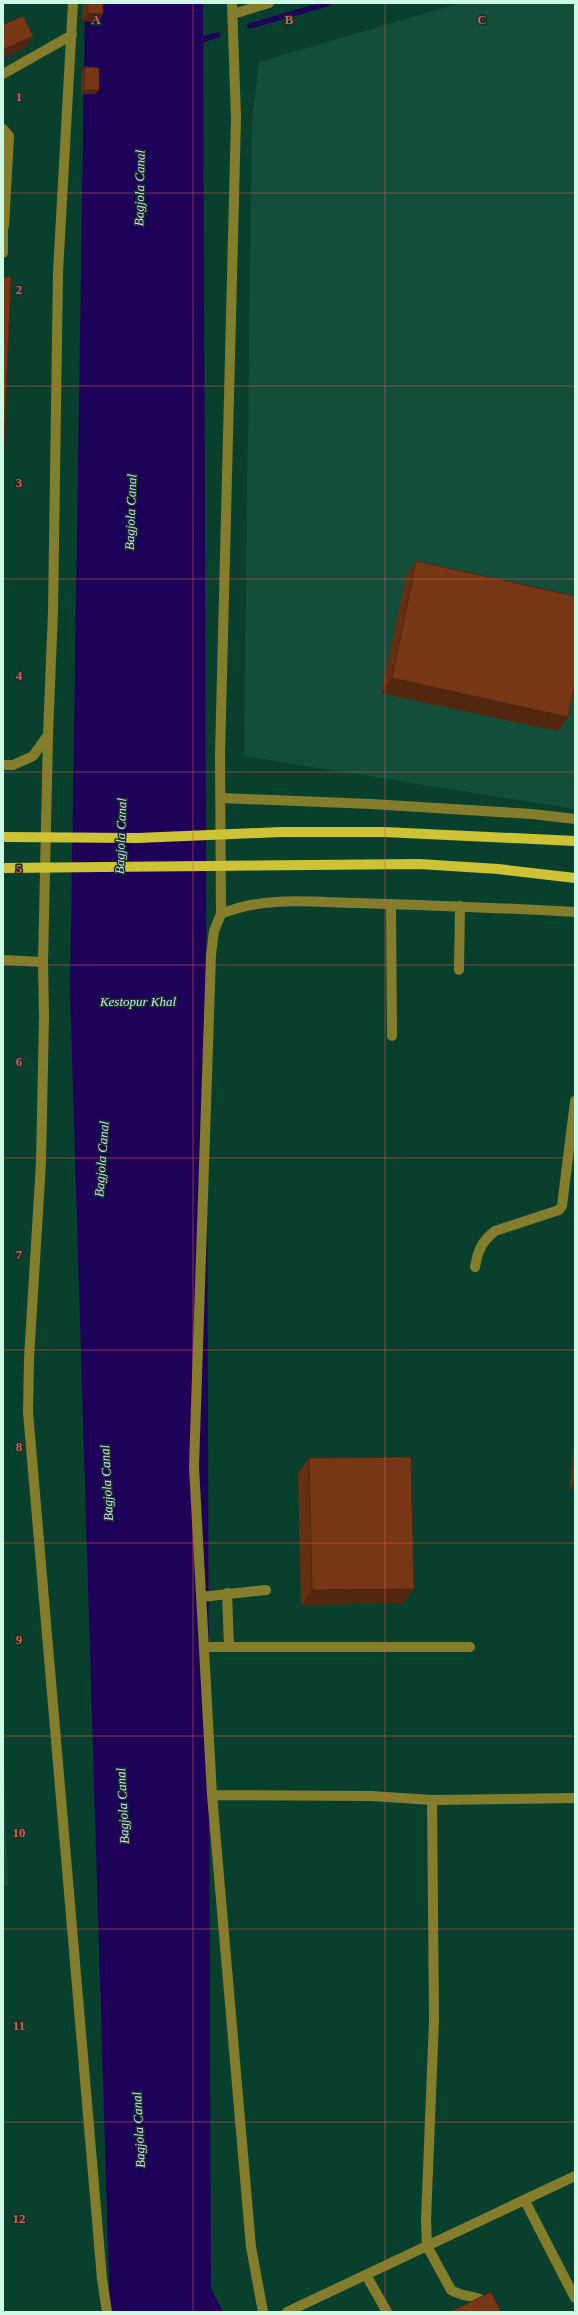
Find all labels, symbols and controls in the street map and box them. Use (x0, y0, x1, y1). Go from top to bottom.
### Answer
text: A (91, 12, 101, 27)
text: B (285, 12, 294, 27)
text: C (477, 12, 487, 27)
text: 1 (16, 89, 22, 104)
water label: Bagjola Canal (131, 149, 148, 226)
text: 2 (16, 282, 22, 297)
water label: Bagjola Canal (122, 473, 139, 550)
text: 3 (16, 475, 23, 490)
text: 4 (16, 668, 23, 683)
water label: Bagjola Canal (112, 797, 129, 874)
text: 5 (16, 861, 23, 876)
water label: Kestopur Khal (99, 994, 176, 1009)
text: 6 (16, 1054, 23, 1069)
water label: Bagjola Canal (91, 1120, 112, 1198)
text: 7 (16, 1247, 23, 1262)
text: 8 (16, 1439, 23, 1454)
water label: Bagjola Canal (97, 1444, 116, 1521)
text: 9 (16, 1632, 23, 1647)
water label: Bagjola Canal (113, 1767, 132, 1844)
text: 10 (13, 1825, 26, 1840)
text: 11 (13, 2018, 25, 2033)
water label: Bagjola Canal (129, 2091, 148, 2168)
text: 12 (13, 2211, 26, 2226)

